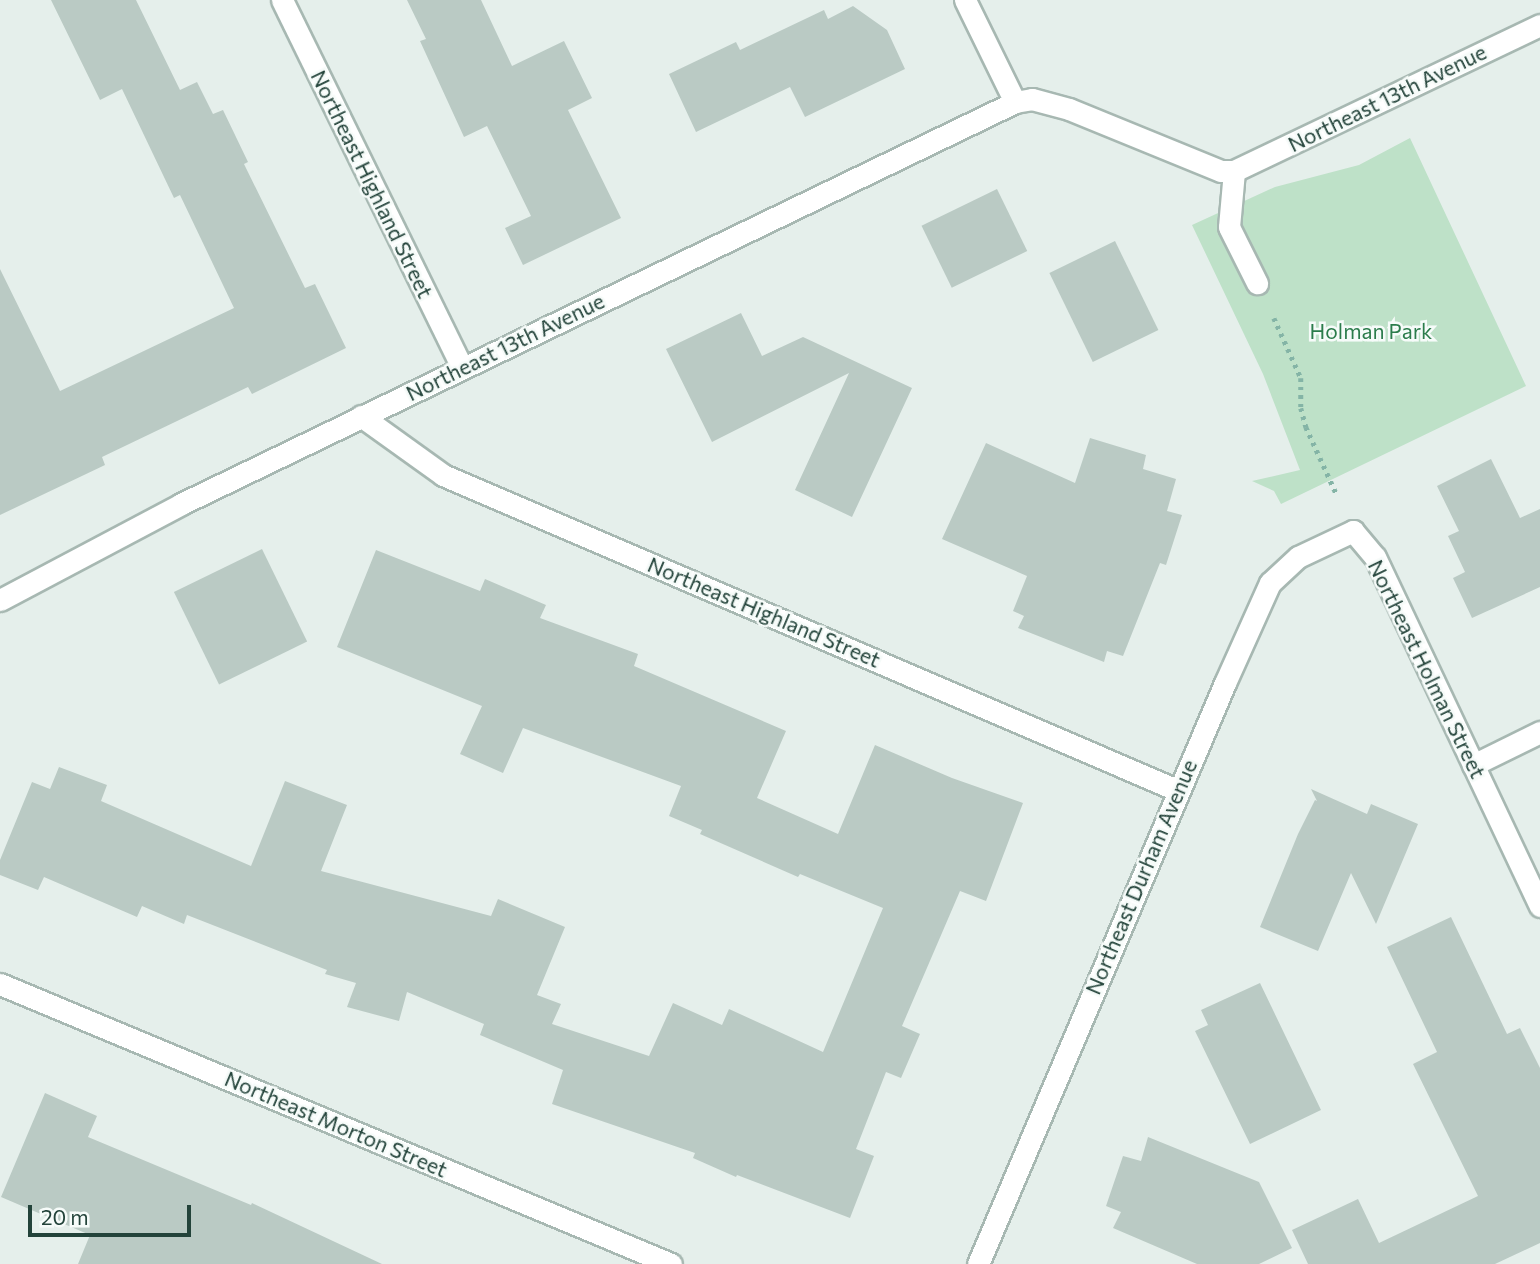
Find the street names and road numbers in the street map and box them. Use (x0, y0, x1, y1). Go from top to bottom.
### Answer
street label: Northeast 13th Avenue (1284, 39, 1490, 157)
street label: Northeast Highland Street (306, 66, 438, 302)
street label: Northeast 13th Avenue (402, 288, 608, 406)
street label: Northeast Highland Street (644, 552, 884, 672)
street label: Northeast Holman Street (1363, 556, 1491, 782)
street label: Northeast Durham Avenue (1080, 756, 1202, 998)
street label: Northeast Morton Street (221, 1066, 451, 1182)

